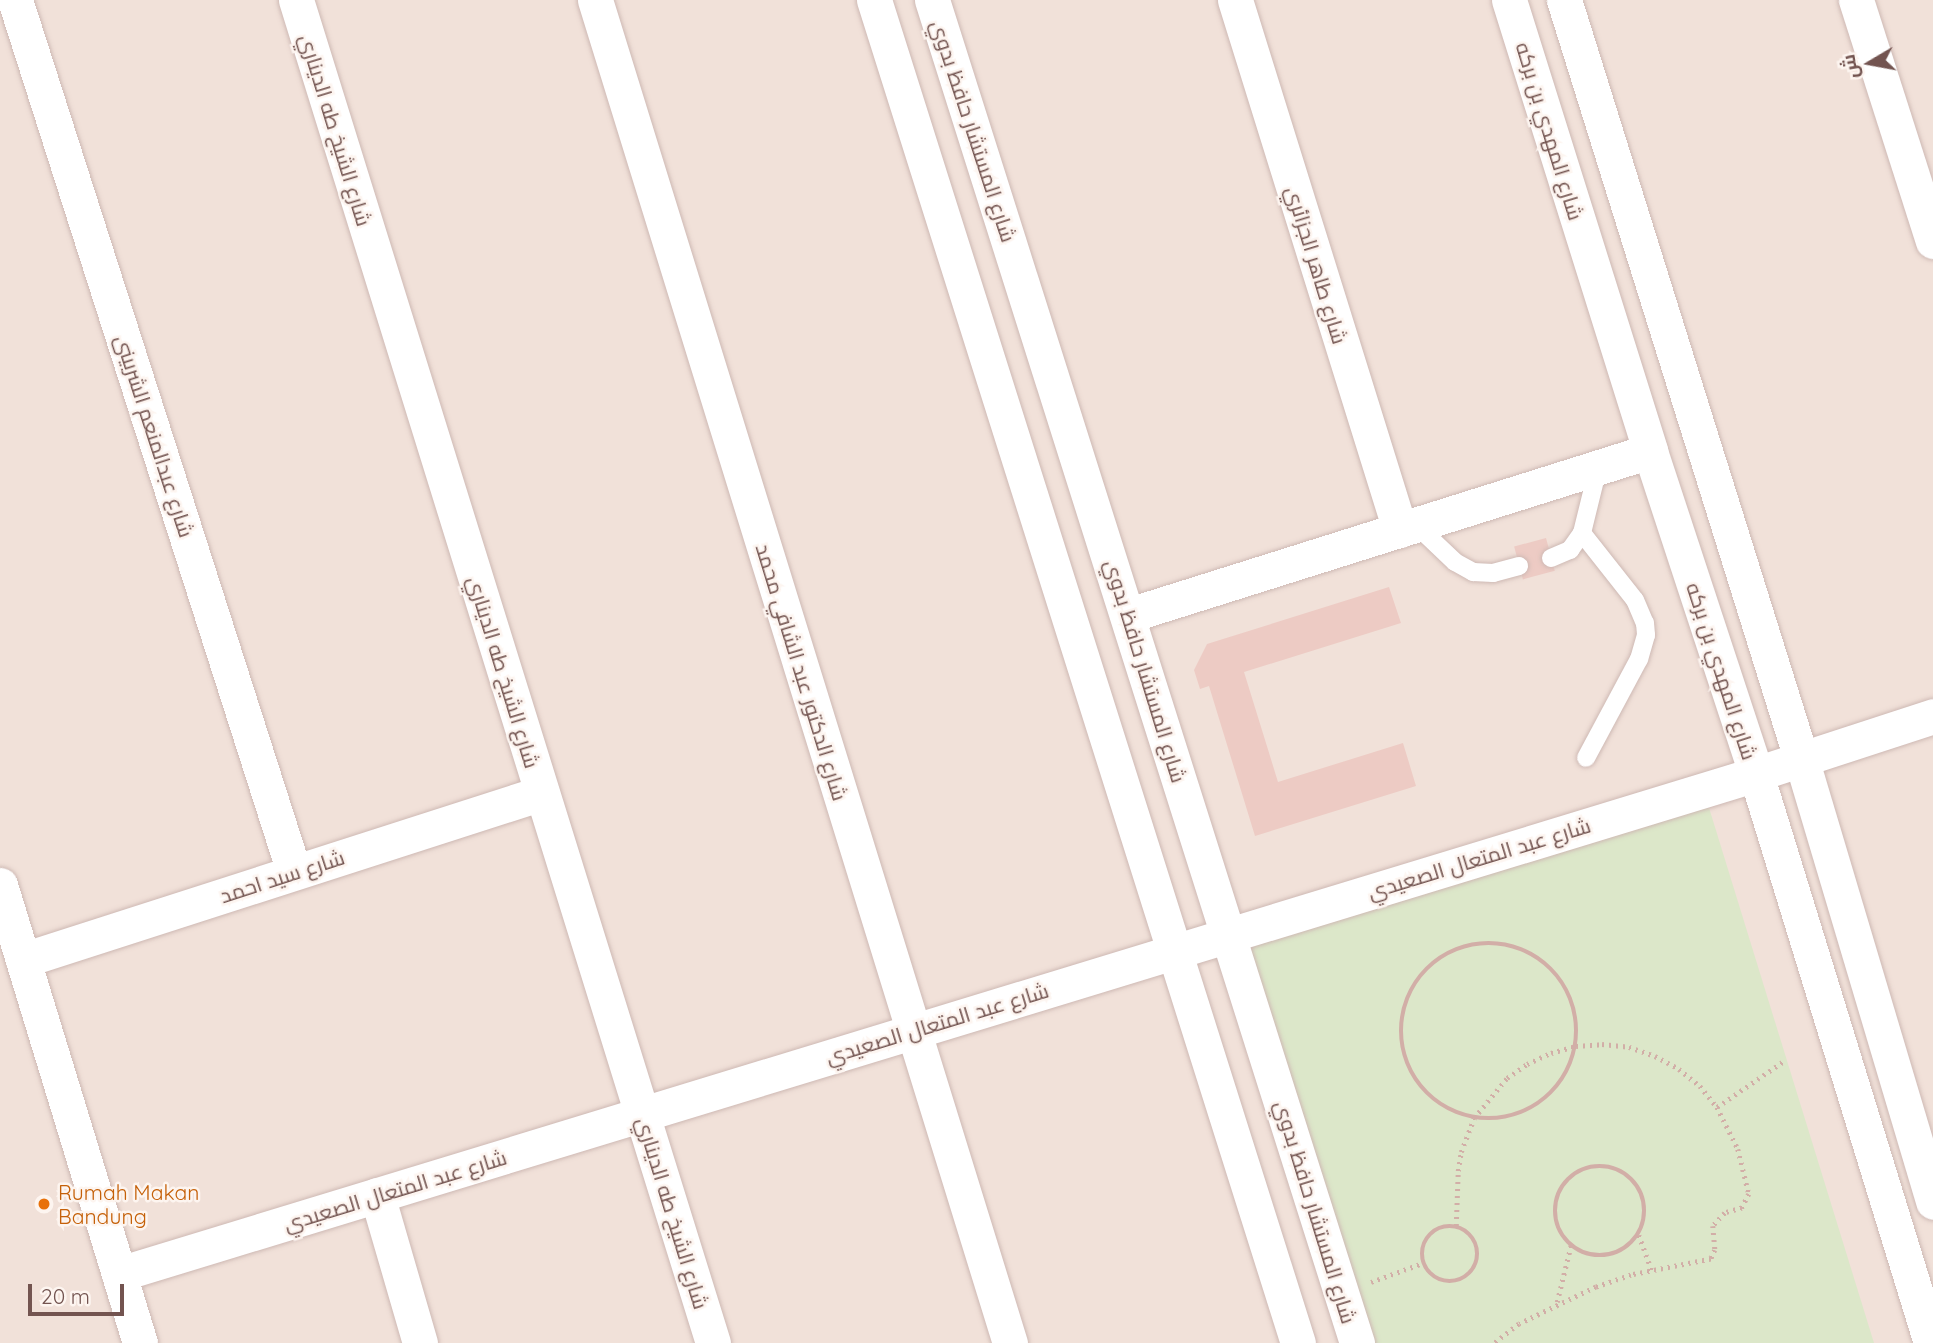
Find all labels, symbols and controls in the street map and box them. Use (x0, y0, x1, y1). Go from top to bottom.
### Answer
street label: شارع المستشار حافظ بدوي (926, 17, 1022, 245)
north arrow (1835, 28, 1905, 98)
street label: شارع الشيخ طه الديناري (295, 31, 377, 229)
street label: شارع المهدي بن بركه (1511, 39, 1589, 223)
text: ش (1835, 53, 1863, 81)
street label: شارع طاهر الجزائري (1281, 183, 1353, 347)
street label: شارع عبدالمنعم الشربينى (110, 332, 200, 540)
street label: شارع الدكتور عبد الشافي محمد (751, 540, 853, 804)
street label: شارع المستشار حافظ بدوي (1100, 556, 1192, 786)
street label: شارع الشيخ طه الديناري (463, 573, 545, 771)
street label: شارع المهدي بن بركه (1681, 579, 1763, 763)
street label: شارع عبد المتعال الصعيدي (1364, 812, 1594, 904)
street label: شارع سيد احمد (216, 844, 348, 908)
street label: شارع عبد المتعال الصعيدي (822, 977, 1052, 1069)
street label: شارع المستشار حافظ بدوي (1270, 1097, 1362, 1327)
street label: شارع الشيخ طه الديناري (632, 1114, 714, 1312)
street label: شارع عبد المتعال الصعيدي (280, 1144, 510, 1236)
place label: Rumah Makan Bandung (58, 1179, 199, 1229)
marker: Rumah Makan Bandung (36, 1196, 52, 1212)
scale bar (32, 1270, 128, 1314)
text: 20 m (41, 1283, 90, 1309)

